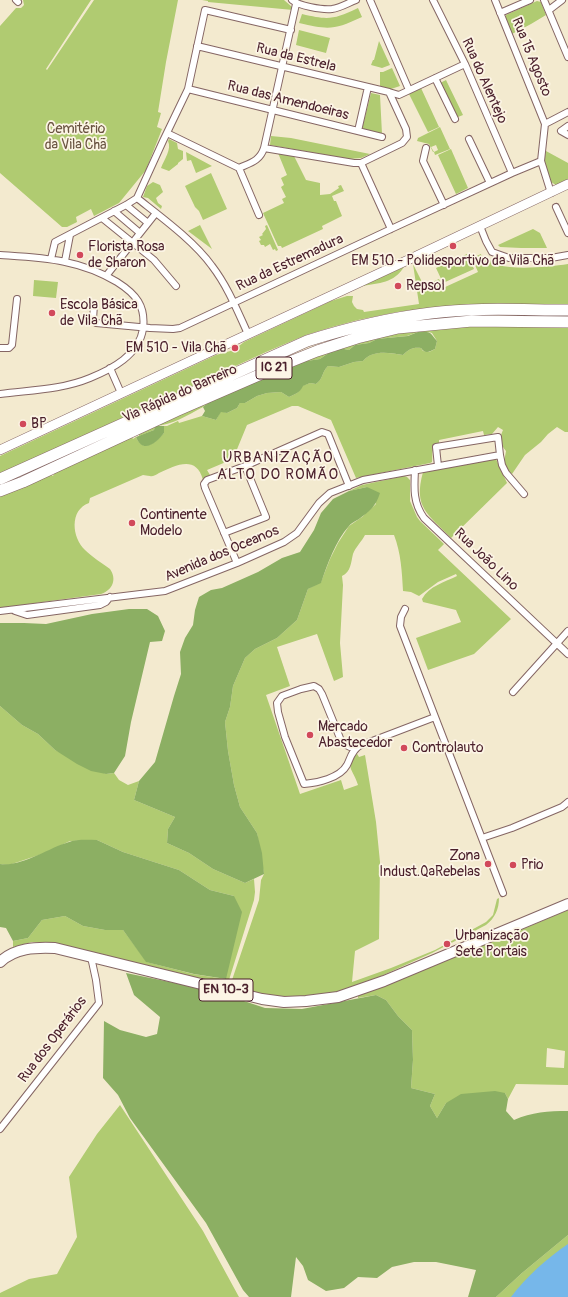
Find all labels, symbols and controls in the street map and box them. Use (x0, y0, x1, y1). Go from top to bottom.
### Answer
street label: Rua 15 Agosto (508, 15, 554, 99)
street label: Rua do Alentejo (458, 36, 510, 126)
street label: Rua da Estrela (254, 40, 338, 76)
street label: Rua das Amendoeiras (226, 78, 350, 124)
park label: Cemitério da Vila Chã (45, 121, 107, 154)
street label: Rua da Estremadura (234, 231, 346, 295)
place label: Florista Rosa de Sharon (88, 239, 165, 272)
marker: EM 510 - Polidesportivo da Vila Chã (448, 241, 458, 251)
marker: Florista Rosa de Sharon (75, 250, 85, 260)
place label: EM 510 - Polidesportivo da Vila Chã (351, 253, 555, 269)
place label: Repsol (406, 278, 445, 294)
marker: Repsol (393, 281, 403, 291)
place label: Escola Básica de Vila Chã (60, 297, 138, 330)
marker: Escola Básica de Vila Chã (47, 308, 57, 318)
place label: EM 510 - Vila Chã (126, 340, 227, 356)
marker: EM 510 - Vila Chã (230, 343, 240, 353)
road number: IC 21 (256, 357, 292, 379)
street label: Via Rápida do Barreiro (120, 361, 240, 427)
place label: BP (31, 416, 47, 432)
marker: BP (18, 419, 28, 429)
district label: URBANIZAÇÃO ALTO DO ROMÃO (217, 449, 339, 484)
place label: Continente Modelo (140, 507, 207, 540)
marker: Continente Modelo (127, 518, 137, 528)
street label: Avenida dos Oceanos (162, 522, 282, 586)
street label: Rua João Lino (450, 525, 522, 595)
place label: Mercado Abastecedor (318, 719, 392, 752)
marker: Mercado Abastecedor (305, 730, 315, 740)
place label: Controlauto (412, 740, 483, 756)
marker: Controlauto (399, 743, 409, 753)
place label: Zona Indust.QªRebelas (379, 848, 480, 880)
place label: Prio (521, 857, 543, 873)
marker: Zona Indust.QªRebelas (483, 859, 493, 869)
marker: Prio (508, 860, 518, 870)
place label: Urbanização Sete Portais (455, 928, 528, 960)
marker: Urbanização Sete Portais (442, 939, 452, 949)
road number: EN 10-3 (199, 979, 253, 1001)
street label: Rua dos Operários (15, 994, 91, 1086)

